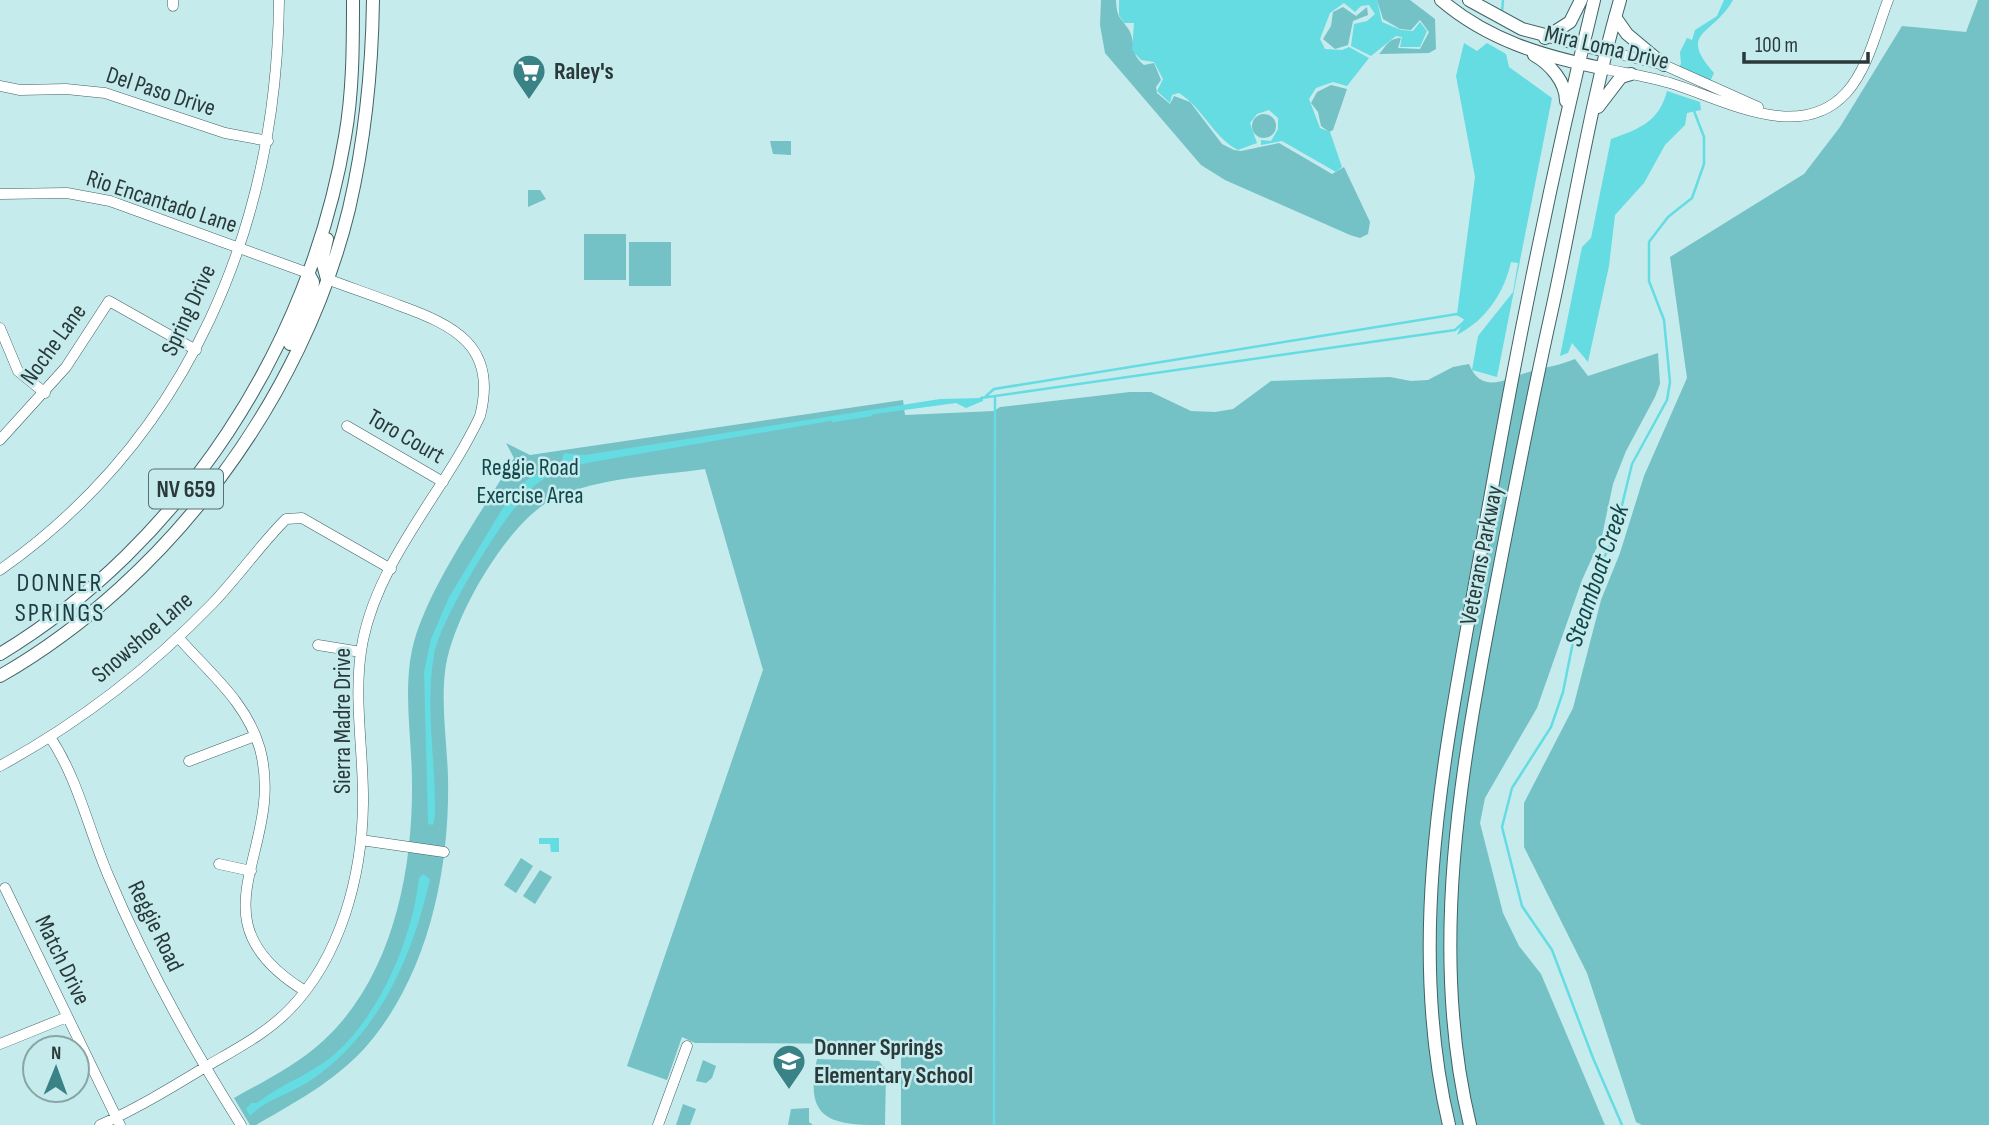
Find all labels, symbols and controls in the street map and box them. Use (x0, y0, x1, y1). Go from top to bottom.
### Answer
street label: Mira Loma Drive (1542, 19, 1672, 76)
scale bar (1744, 21, 1868, 65)
text: 100 m (1755, 33, 1798, 58)
supermarket icon: Raley's (510, 52, 548, 101)
place label: Raley's (554, 57, 614, 86)
street label: Del Paso Drive (103, 60, 219, 123)
street label: Rio Encantado Lane (83, 163, 241, 239)
street label: Spring Drive (155, 260, 222, 360)
street label: Noche Lane (14, 298, 93, 391)
street label: Toro Court (362, 403, 450, 470)
park label: Reggie Road Exercise Area (477, 453, 583, 510)
road number: NV 659 (149, 470, 223, 509)
street label: Veterans Parkway (1454, 483, 1509, 627)
water label: Steamboat Creek (1559, 499, 1637, 651)
district label: DONNER SPRINGS (15, 568, 105, 629)
street label: Snowshoe Lane (86, 586, 199, 689)
street label: Sierra Madre Drive (328, 648, 357, 794)
street label: Reggie Road (121, 876, 190, 976)
street label: Match Drive (28, 911, 97, 1010)
place label: Donner Springs Elementary School (814, 1033, 973, 1090)
north arrow (21, 1034, 91, 1104)
text: N (51, 1042, 62, 1065)
school or university icon: Donner Springs Elementary School (770, 1042, 808, 1091)

